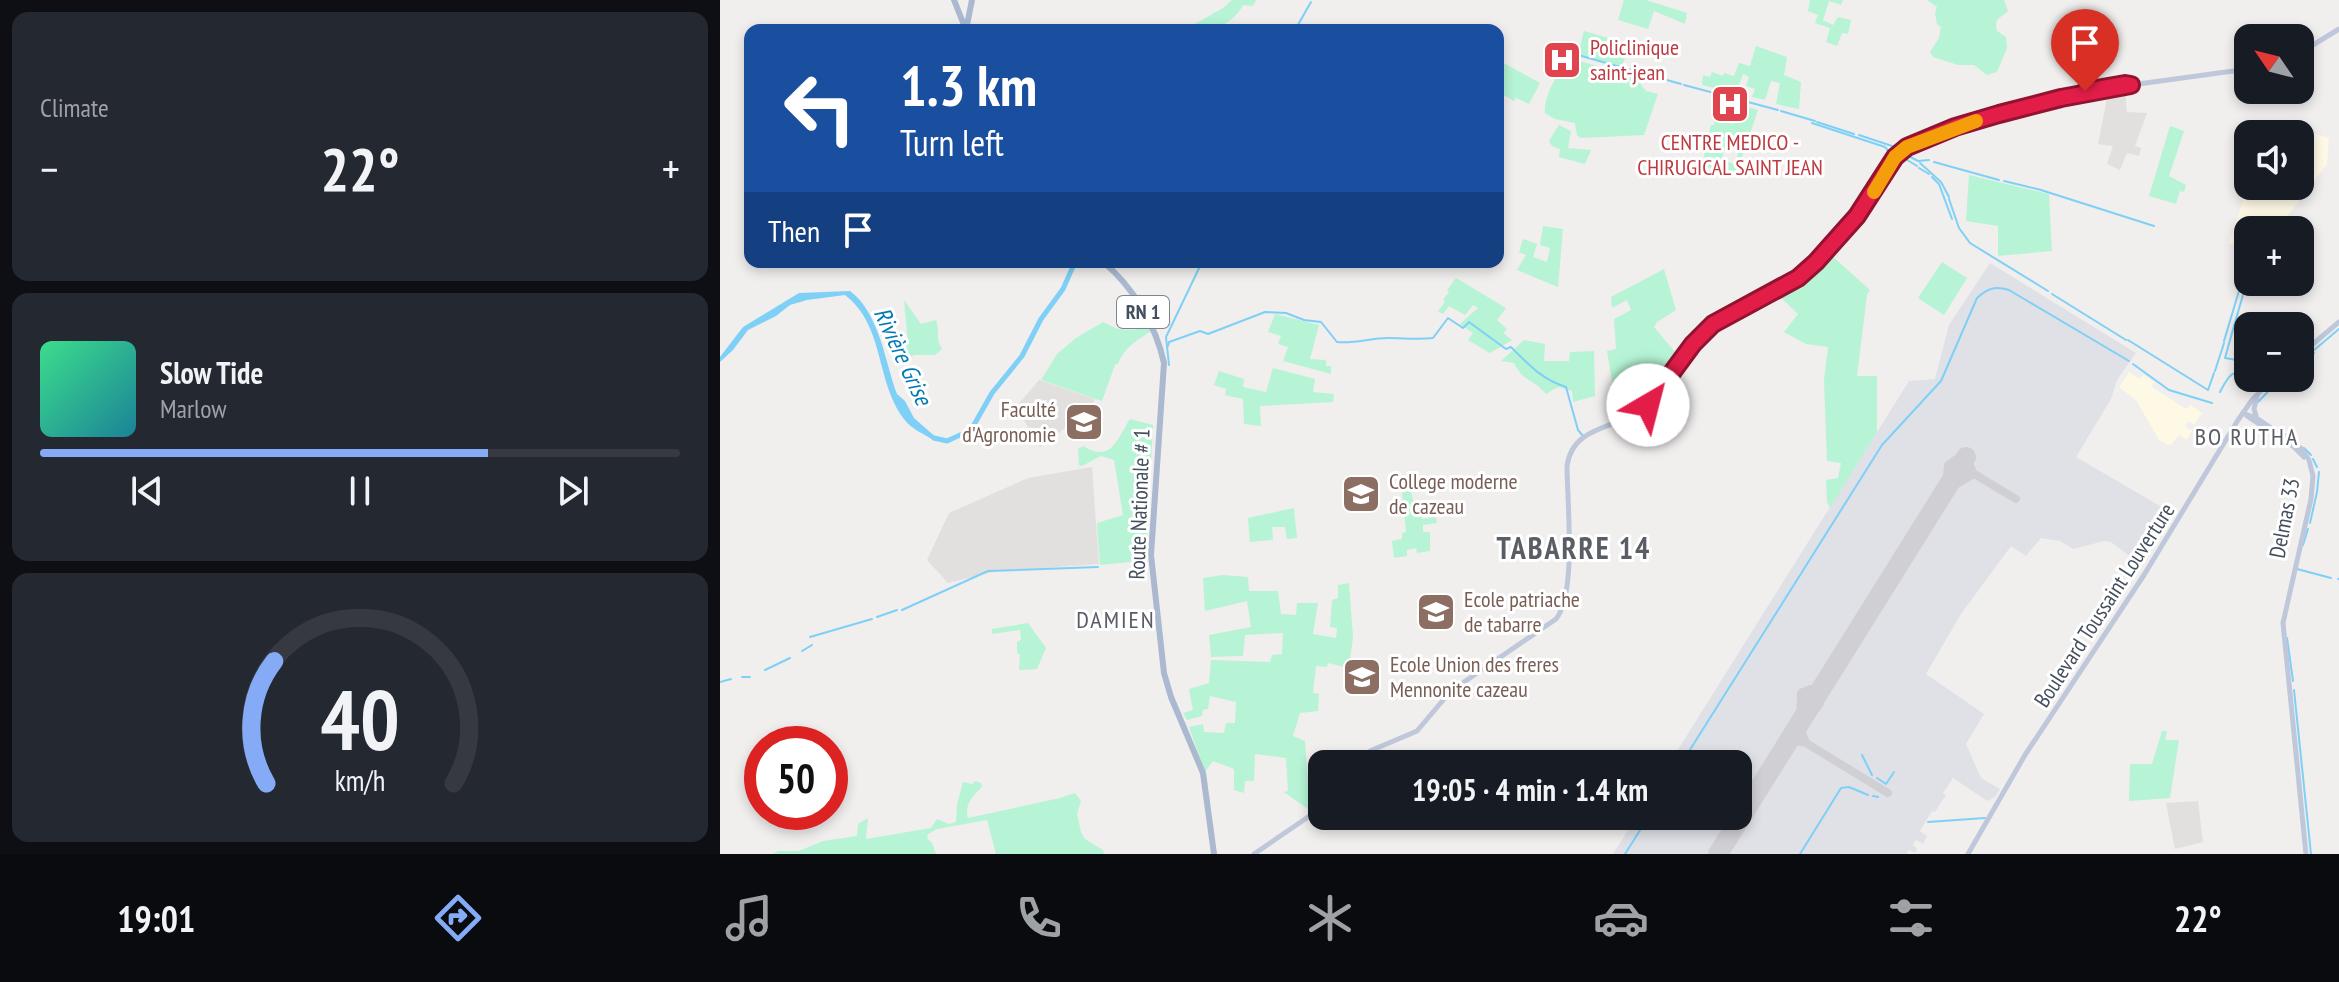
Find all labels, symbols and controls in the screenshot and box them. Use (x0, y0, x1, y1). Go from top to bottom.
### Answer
pin (2051, 9, 2119, 91)
icon: arrive (2063, 21, 2107, 65)
north arrow (2234, 24, 2314, 104)
map controls (2234, 24, 2314, 392)
place label: Policlinique saint-jean (1590, 33, 1679, 86)
hospital icon: Policlinique saint-jean (1541, 39, 1583, 81)
text: 1.3 km (900, 49, 1037, 121)
icon: left (768, 56, 872, 160)
hospital icon: CENTRE MEDICO - CHIRUGICAL SAINT JEAN (1709, 83, 1751, 125)
text: Climate (40, 91, 109, 124)
text: Turn left (900, 119, 1004, 166)
button: sound (2234, 120, 2314, 200)
place label: CENTRE MEDICO - CHIRUGICAL SAINT JEAN (1637, 128, 1823, 181)
text: 22° (320, 130, 400, 208)
text: − (40, 140, 58, 197)
text: + (662, 140, 680, 197)
icon: arrive (836, 208, 880, 252)
text: Then (768, 211, 820, 250)
button: + (2234, 216, 2314, 296)
road number: RN 1 (1117, 296, 1169, 328)
water label: Rivière Grise (867, 302, 940, 412)
button: − (2234, 312, 2314, 392)
text: Slow Tide (160, 353, 263, 392)
position arrow (1606, 363, 1690, 447)
text: Marlow (160, 392, 226, 425)
place label: Faculté d'Agronomie (962, 395, 1056, 448)
school or university icon: Faculté d'Agronomie (1063, 401, 1105, 443)
district label: BO RUTHA (2195, 421, 2299, 452)
street label: Route Nationale # 1 (1122, 428, 1156, 580)
place label: College moderne de cazeau (1389, 467, 1518, 520)
icon: previous (125, 469, 169, 513)
icon: pause (338, 469, 382, 513)
icon: next (551, 469, 595, 513)
school or university icon: College moderne de cazeau (1340, 473, 1382, 515)
street label: Delmas 33 (2263, 476, 2305, 560)
street label: Boulevard Toussaint Louverture (2028, 498, 2180, 712)
district label: TABARRE 14 (1497, 528, 1651, 567)
place label: Ecole patriache de tabarre (1464, 585, 1580, 638)
school or university icon: Ecole patriache de tabarre (1415, 591, 1457, 633)
district label: DAMIEN (1076, 604, 1156, 635)
place label: Ecole Union des freres Mennonite cazeau (1390, 650, 1559, 703)
school or university icon: Ecole Union des freres Mennonite cazeau (1341, 656, 1383, 698)
text: 40 (320, 664, 400, 772)
speed limit sign: 50 (744, 726, 848, 830)
text: km/h (335, 762, 385, 799)
text: 19:05 · 4 min · 1.4 km (1412, 770, 1648, 809)
icon: directions (430, 890, 486, 946)
icon: music (721, 890, 777, 946)
icon: phone (1011, 890, 1067, 946)
icon: climate (1302, 890, 1358, 946)
icon: car (1593, 890, 1649, 946)
icon: filters (1883, 890, 1939, 946)
text: 19:01 (117, 895, 195, 942)
text: 22° (2174, 895, 2222, 942)

